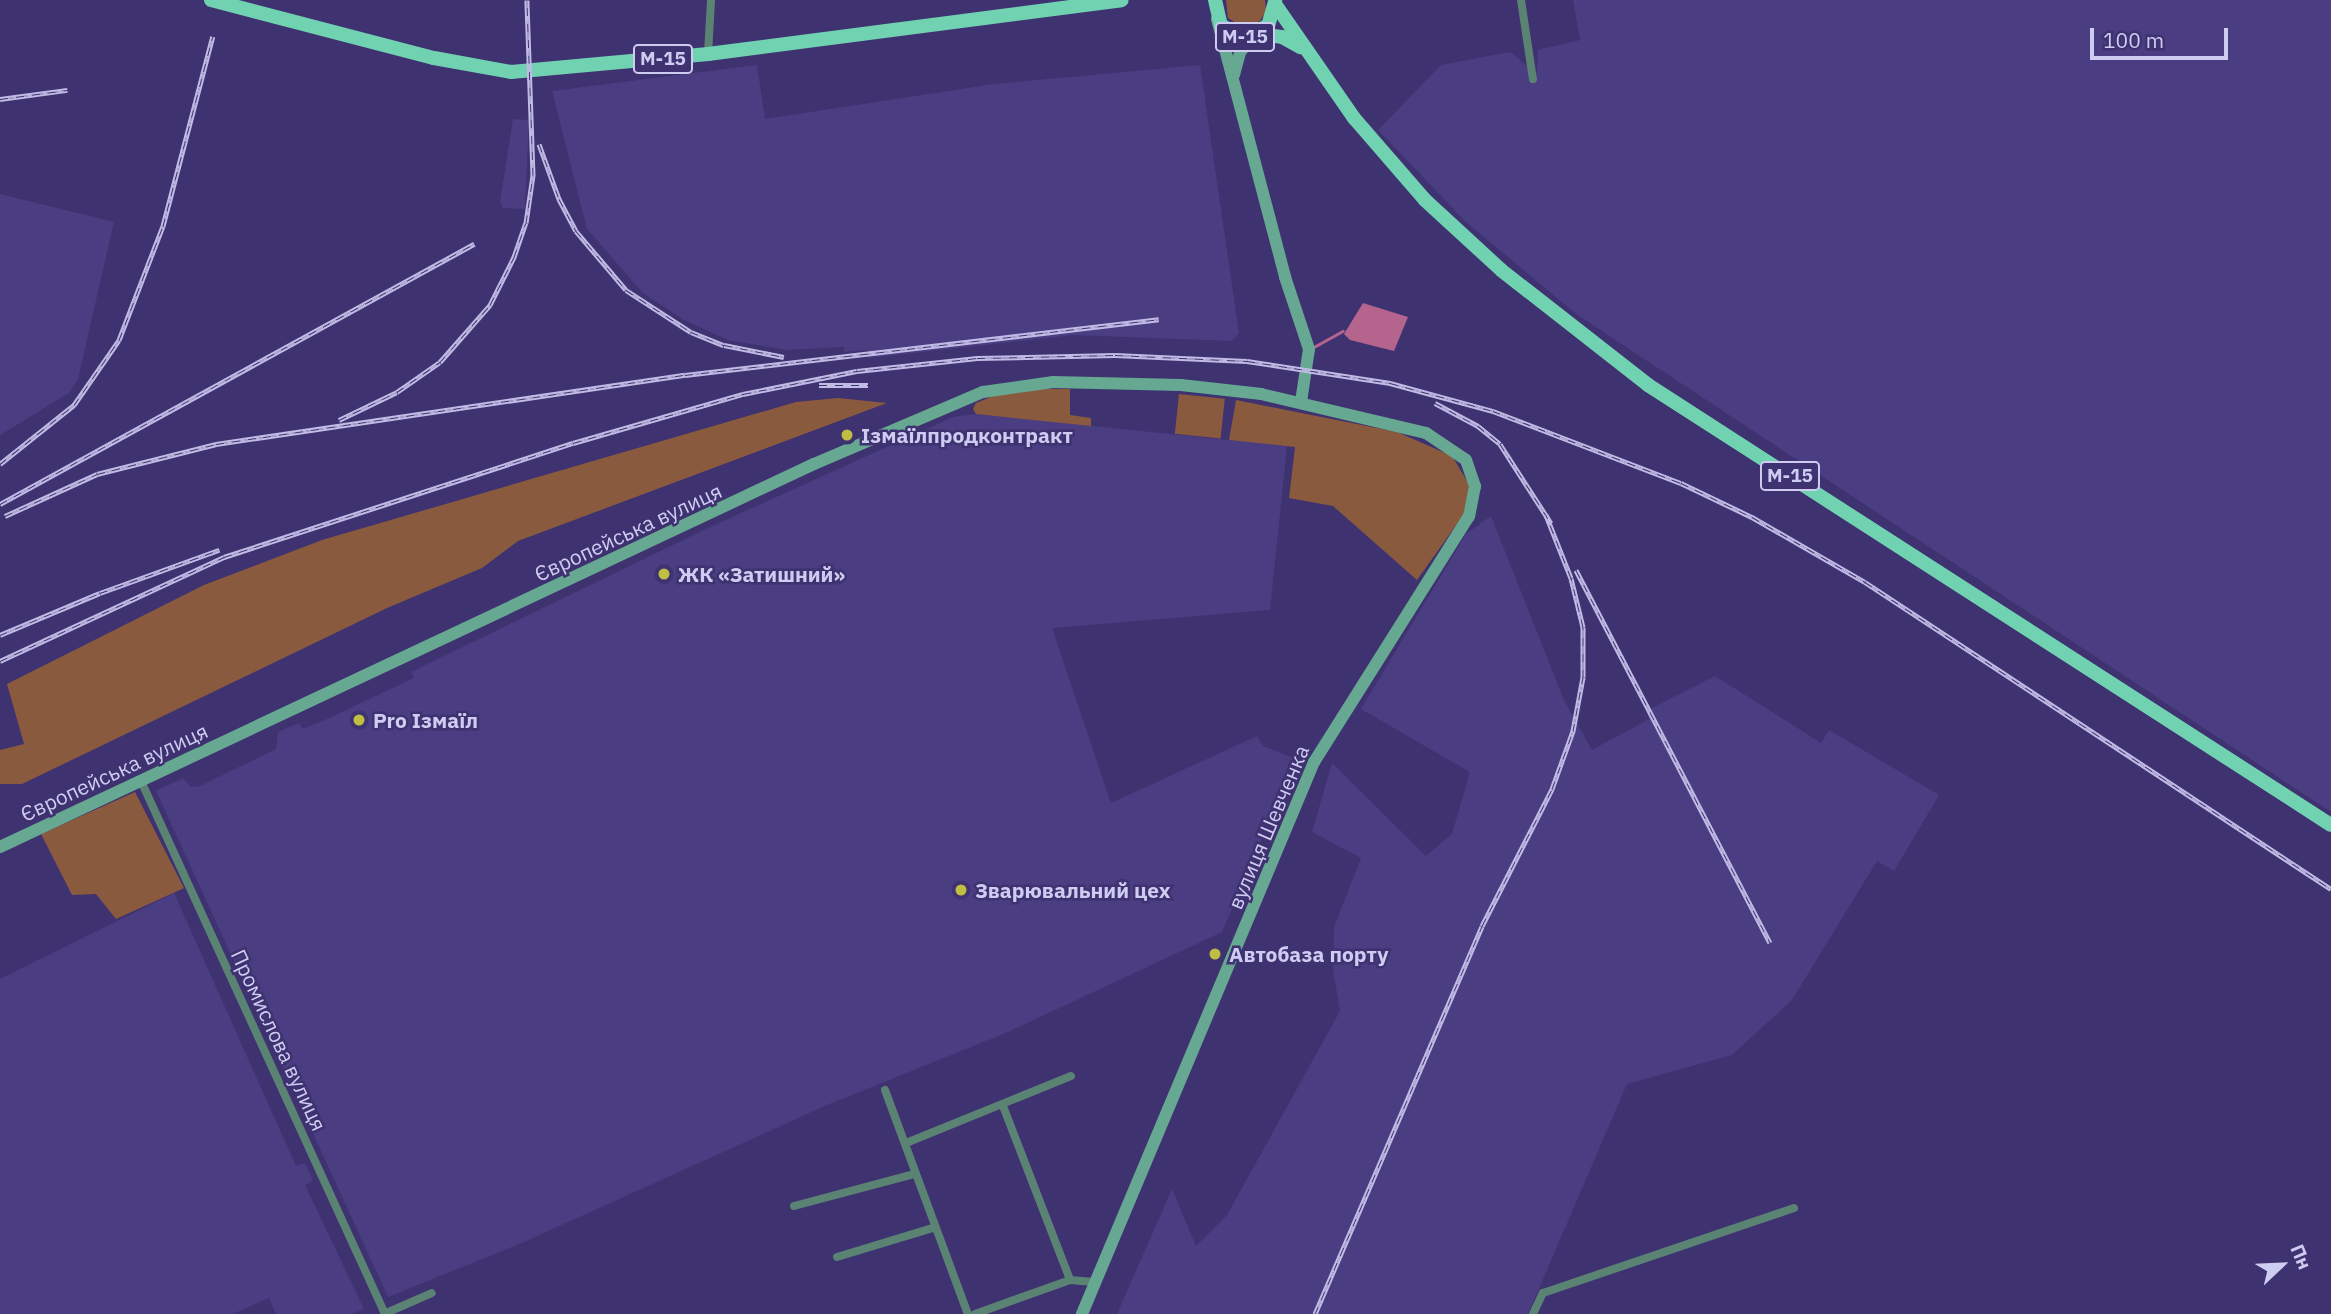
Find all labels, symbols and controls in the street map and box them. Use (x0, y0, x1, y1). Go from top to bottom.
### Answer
scale bar (2093, 14, 2231, 58)
road number: М-15 (1214, 22, 1276, 52)
text: 100 m (2103, 26, 2164, 54)
road number: М-15 (632, 44, 694, 74)
place label: Ізмаїлпродконтракт (861, 422, 1073, 448)
marker: Ізмаїлпродконтракт (839, 427, 855, 443)
road number: М-15 (1758, 461, 1822, 491)
street label: Європейська вулиця (530, 478, 726, 586)
place label: ЖК «Затишний» (678, 561, 845, 587)
marker: ЖК «Затишний» (656, 566, 672, 582)
place label: Pro Ізмаїл (373, 707, 478, 733)
marker: Pro Ізмаїл (351, 712, 367, 728)
street label: Європейська вулиця (16, 718, 212, 826)
street label: вулиця Шевченка (1222, 741, 1314, 913)
place label: Зварювальний цех (975, 877, 1170, 903)
marker: Зварювальний цех (953, 882, 969, 898)
place label: Автобаза порту (1229, 941, 1388, 967)
street label: Промислова вулиця (226, 945, 332, 1135)
marker: Автобаза порту (1207, 946, 1223, 962)
north arrow (2247, 1230, 2317, 1300)
text: Пн (2285, 1241, 2317, 1273)

